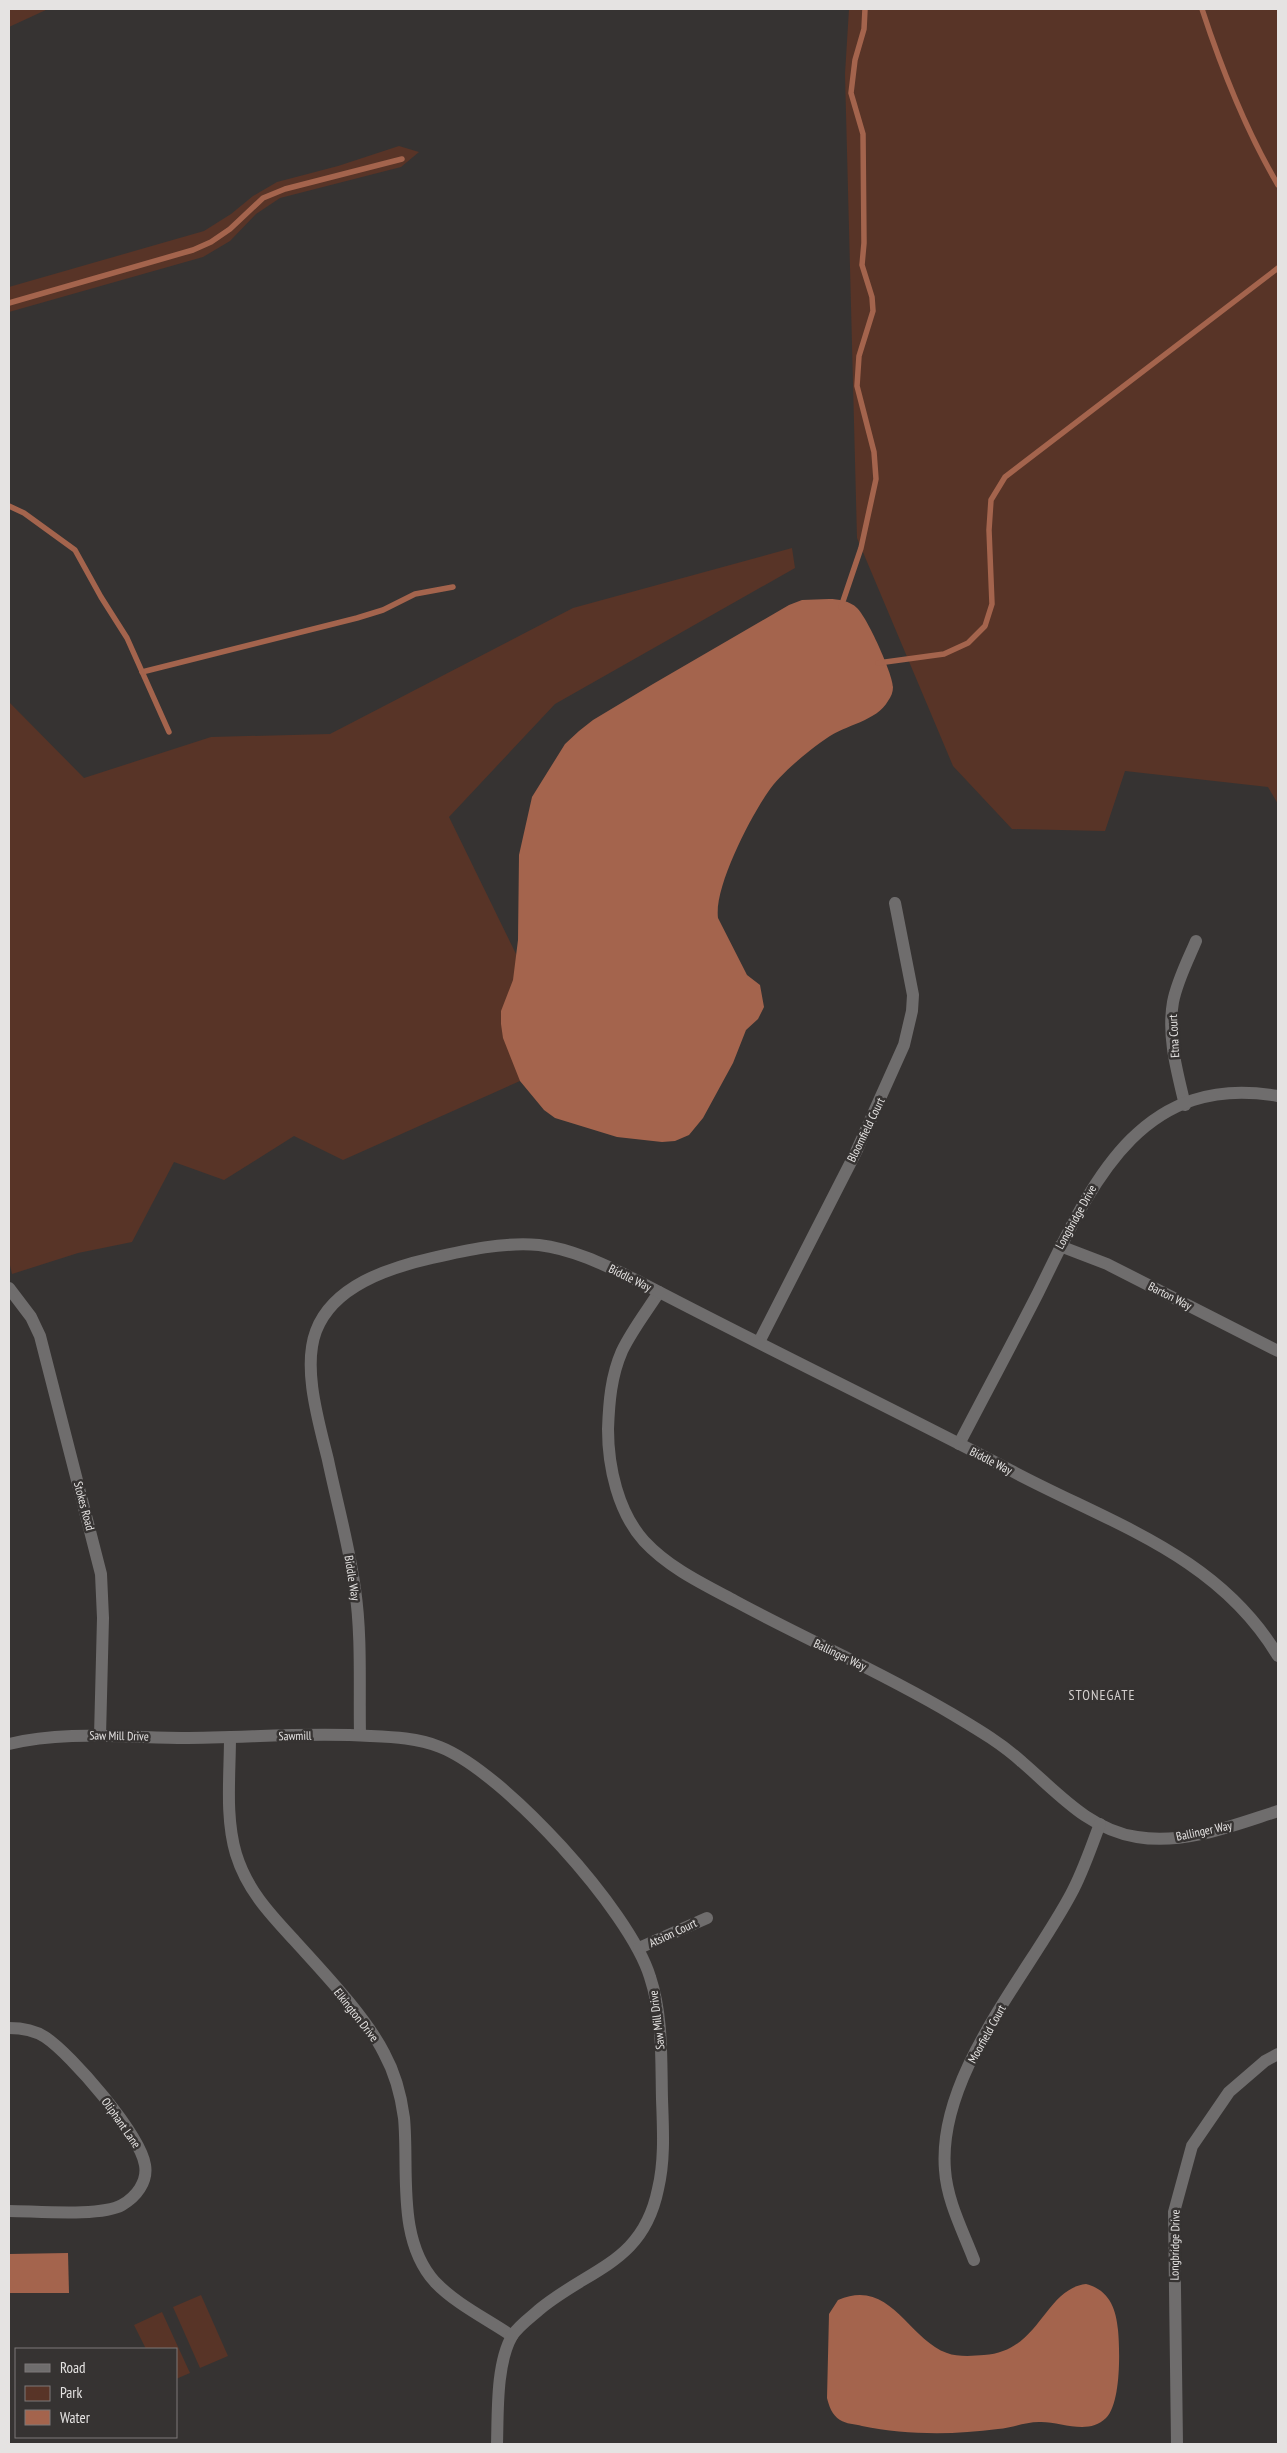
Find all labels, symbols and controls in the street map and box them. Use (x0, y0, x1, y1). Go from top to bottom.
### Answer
street label: Etna Court (1165, 1013, 1182, 1058)
street label: Bloomfield Court (844, 1095, 888, 1164)
street label: Longbridge Drive (1052, 1182, 1099, 1251)
street label: Biddle Way (606, 1261, 654, 1295)
street label: Barton Way (1146, 1278, 1195, 1313)
street label: Biddle Way (967, 1443, 1015, 1478)
street label: Stokes Road (71, 1480, 98, 1532)
street label: Biddle Way (342, 1554, 364, 1602)
street label: Ballinger Way (811, 1635, 869, 1674)
district label: STONEGATE (1069, 1686, 1135, 1704)
street label: Saw Mill Drive (89, 1727, 149, 1744)
street label: Sawmill (278, 1728, 312, 1743)
street label: Ballinger Way (1175, 1817, 1234, 1844)
street label: Atsion Court (647, 1915, 700, 1950)
street label: Elkington Drive (331, 1985, 382, 2044)
street label: Saw Mill Drive (645, 1990, 668, 2051)
street label: Moorfield Court (964, 2001, 1009, 2066)
street label: Oliphant Lane (99, 2095, 144, 2151)
street label: Longbridge Drive (1166, 2209, 1183, 2281)
legend (15, 2348, 178, 2438)
text: Road (60, 2358, 86, 2377)
text: Park (60, 2383, 82, 2402)
text: Water (60, 2408, 91, 2427)

